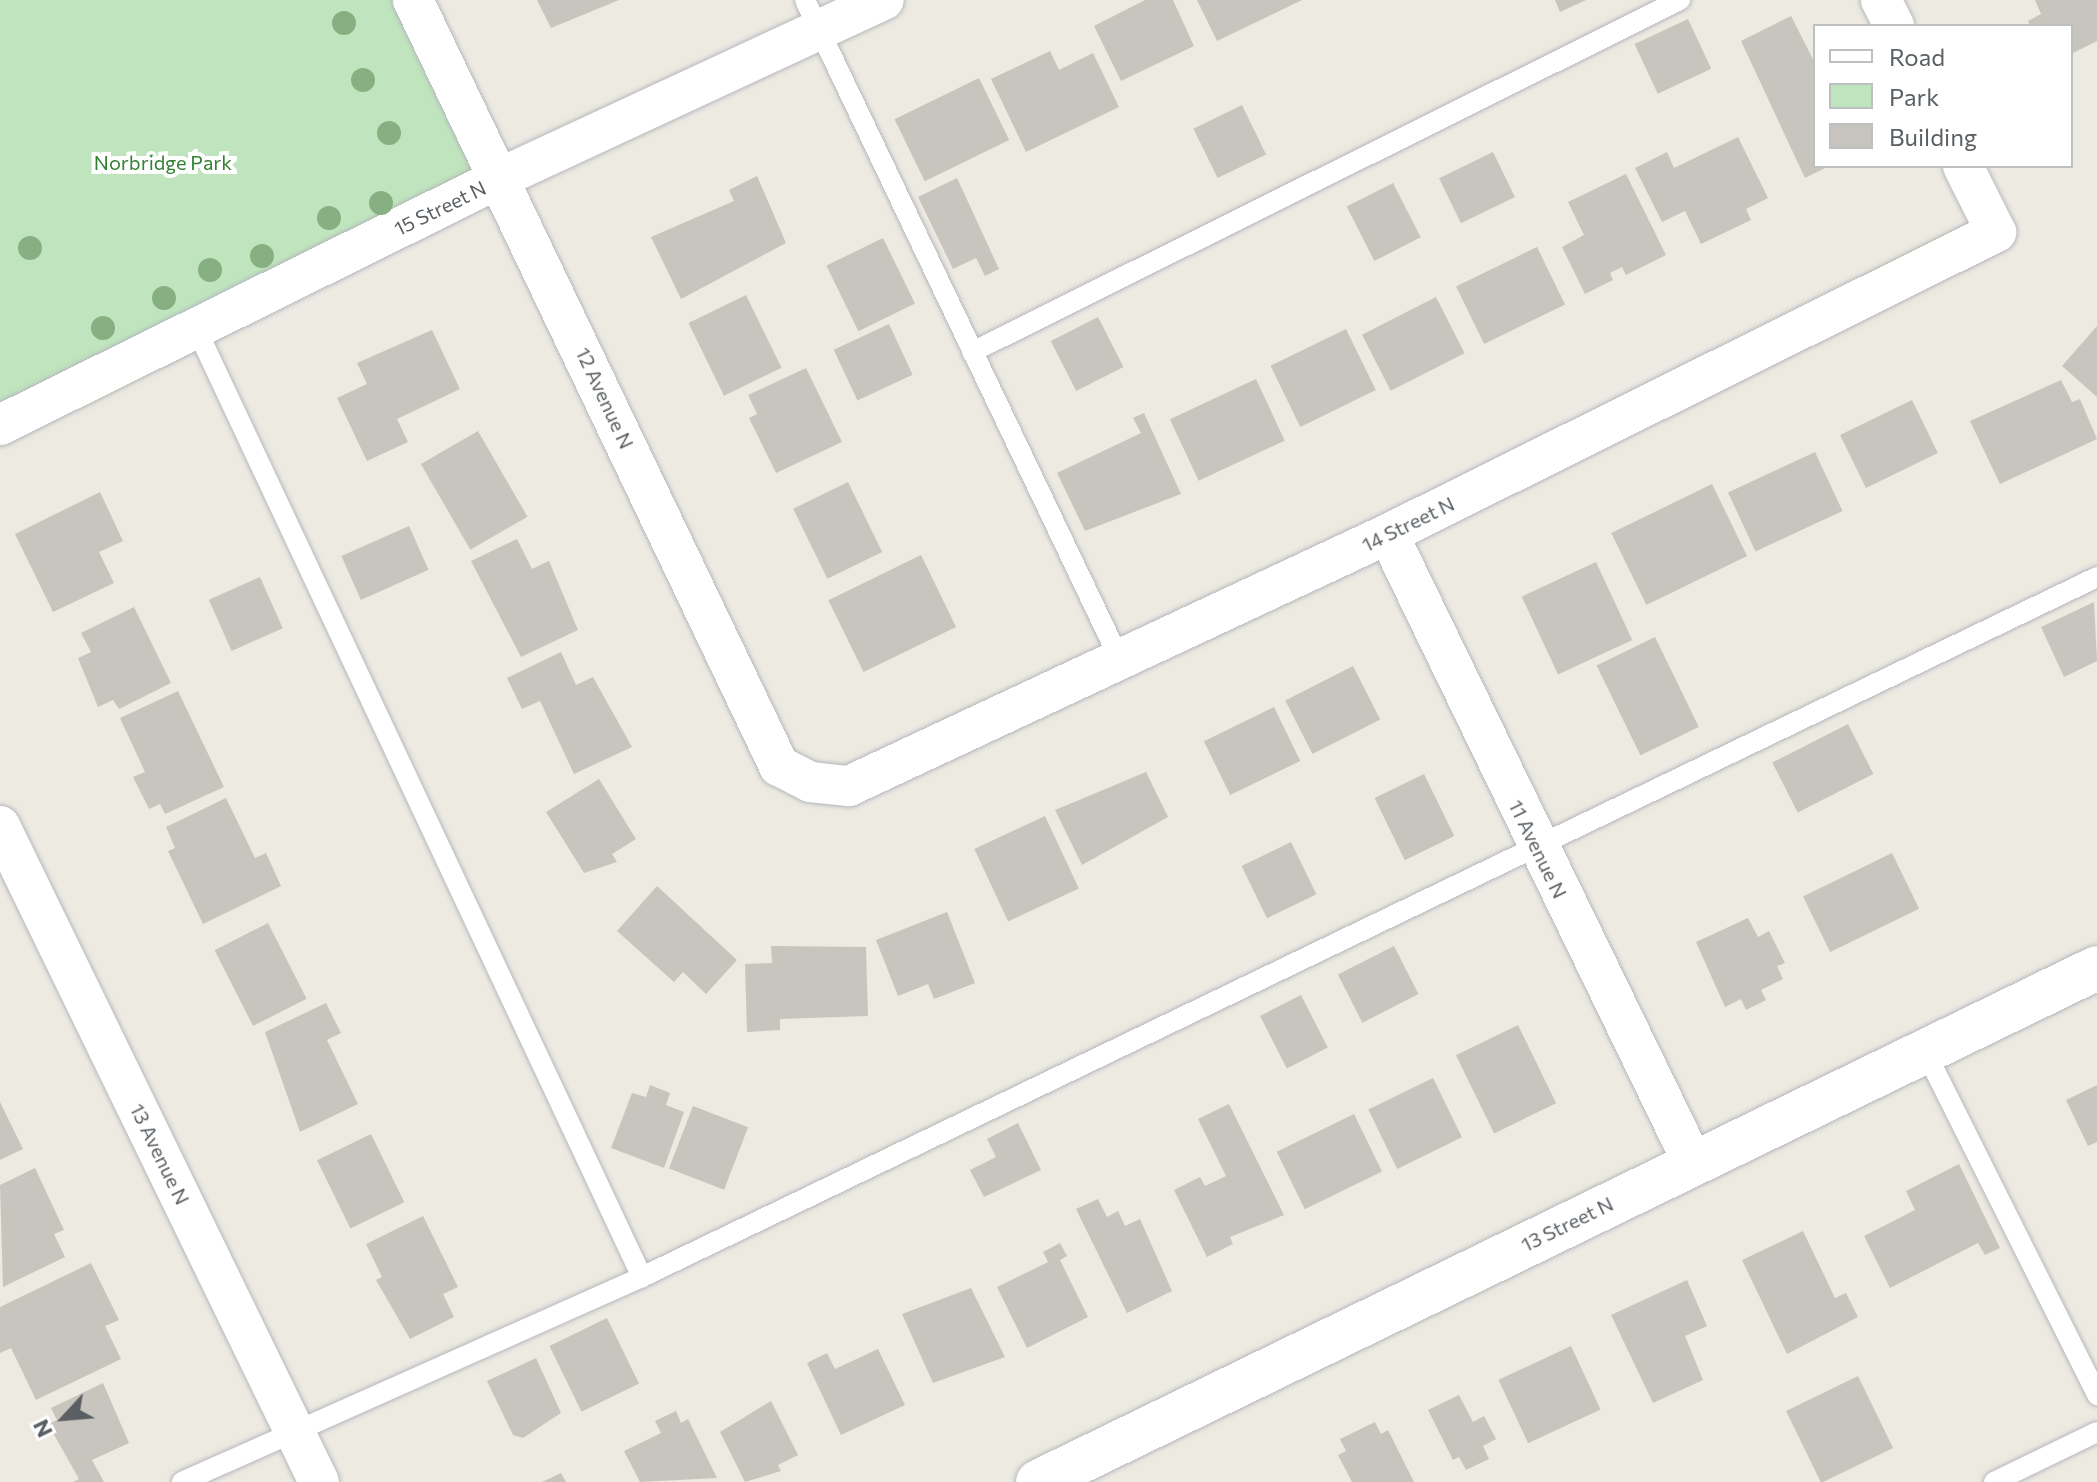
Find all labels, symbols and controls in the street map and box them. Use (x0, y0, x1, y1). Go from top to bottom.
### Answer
legend (1813, 24, 2073, 168)
text: Road (1889, 42, 1945, 71)
text: Park (1889, 82, 1939, 111)
text: Building (1889, 122, 1977, 151)
park label: Norbridge Park (94, 150, 232, 174)
street label: 15 Street N (390, 175, 490, 241)
street label: 12 Avenue N (571, 344, 639, 452)
street label: 14 Street N (1358, 491, 1458, 557)
street label: 11 Avenue N (1504, 796, 1572, 902)
street label: 13 Avenue N (125, 1100, 195, 1208)
street label: 13 Street N (1517, 1191, 1617, 1257)
north arrow (24, 1378, 104, 1458)
text: N (26, 1415, 58, 1442)

